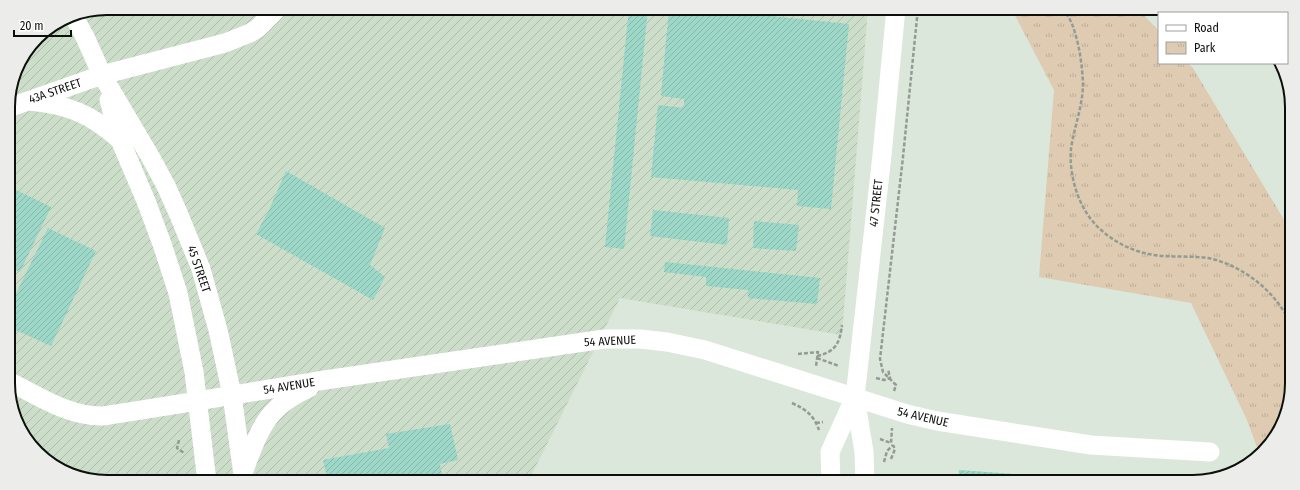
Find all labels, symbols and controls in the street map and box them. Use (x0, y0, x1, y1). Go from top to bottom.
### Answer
scale bar (14, 12, 71, 38)
legend (1158, 12, 1288, 64)
text: 20 m (20, 19, 44, 33)
text: Road (1194, 21, 1219, 35)
text: Park (1194, 41, 1216, 55)
street label: 43A STREET (27, 75, 84, 107)
street label: 47 STREET (867, 178, 886, 228)
street label: 45 STREET (184, 244, 214, 295)
street label: 54 AVENUE (584, 333, 637, 349)
street label: 54 AVENUE (262, 375, 316, 397)
street label: 54 AVENUE (896, 404, 950, 430)

